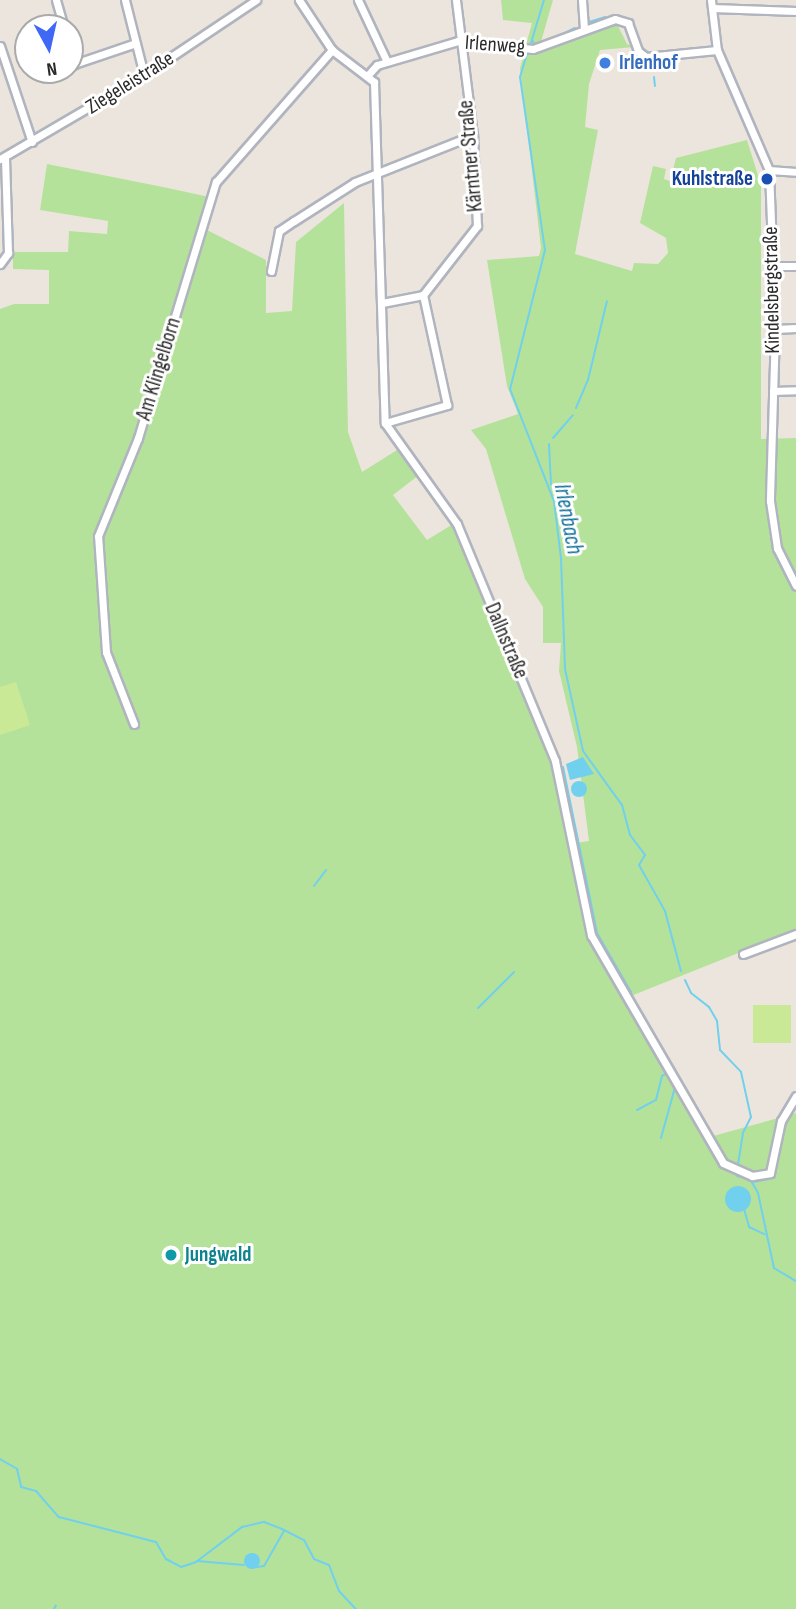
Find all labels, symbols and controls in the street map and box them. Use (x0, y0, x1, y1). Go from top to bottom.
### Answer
north arrow (14, 14, 84, 84)
street label: Irlenweg (464, 30, 526, 60)
street label: Ziegeleistraße (81, 46, 179, 120)
place label: Irlenhof (619, 50, 678, 76)
marker: Irlenhof (597, 55, 613, 71)
text: N (45, 56, 58, 80)
street label: Kärntner Straße (454, 99, 488, 213)
place label: Kuhlstraße (672, 166, 753, 192)
marker: Kuhlstraße (759, 171, 775, 187)
street label: Kindelsbergstraße (758, 226, 786, 354)
street label: Am Klingelborn (131, 315, 187, 423)
water label: Irlenbach (548, 481, 588, 557)
street label: Dallnstraße (479, 599, 533, 683)
place label: Jungwald (185, 1242, 251, 1268)
marker: Jungwald (163, 1247, 179, 1263)

